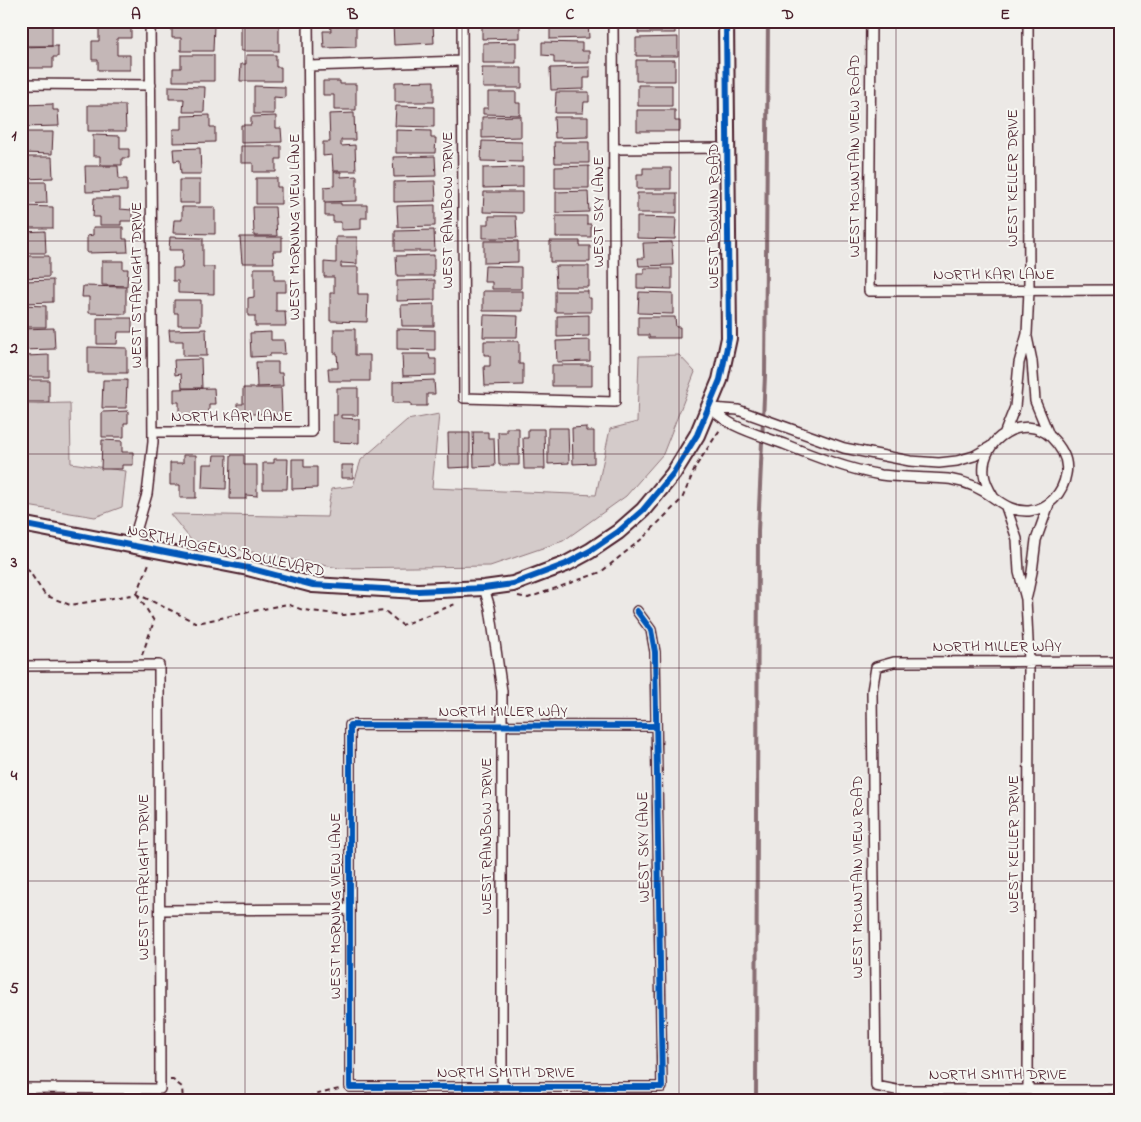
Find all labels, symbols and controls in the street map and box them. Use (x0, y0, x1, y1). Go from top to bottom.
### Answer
text: A (131, 3, 141, 27)
text: B (347, 3, 359, 27)
text: C (566, 3, 575, 27)
text: D (781, 3, 794, 27)
text: E (1000, 3, 1010, 27)
street label: WEST MOUNTAIN VIEW ROAD (843, 55, 867, 257)
street label: WEST KELLER DRIVE (1001, 109, 1025, 247)
text: 1 (11, 124, 17, 148)
street label: WEST RAINBOW DRIVE (436, 131, 460, 289)
street label: WEST MORNING VIEW LANE (283, 134, 307, 320)
street label: WEST BOWLIN ROAD (702, 144, 726, 288)
street label: WEST SKY LANE (587, 156, 611, 268)
street label: WEST STARLIGHT DRIVE (125, 202, 149, 368)
street label: NORTH KARI LANE (933, 263, 1055, 287)
text: 2 (9, 337, 18, 361)
street label: NORTH KARI LANE (171, 405, 293, 429)
street label: NORTH HOGENS BOULEVARD (125, 518, 327, 584)
text: 3 (10, 551, 18, 575)
street label: NORTH MILLER WAY (932, 635, 1062, 659)
street label: NORTH MILLER WAY (438, 700, 568, 724)
street label: WEST RAINBOW DRIVE (475, 757, 499, 915)
text: 4 (10, 764, 18, 788)
street label: WEST KELLER DRIVE (1002, 775, 1026, 913)
street label: WEST MOUNTAIN VIEW ROAD (846, 776, 870, 978)
street label: WEST SKY LANE (631, 791, 657, 903)
street label: WEST STARLIGHT DRIVE (132, 794, 156, 960)
street label: WEST MORNING VIEW LANE (324, 813, 348, 999)
text: 5 (9, 977, 19, 1001)
street label: NORTH SMITH DRIVE (437, 1061, 575, 1085)
street label: NORTH SMITH DRIVE (929, 1063, 1067, 1087)

